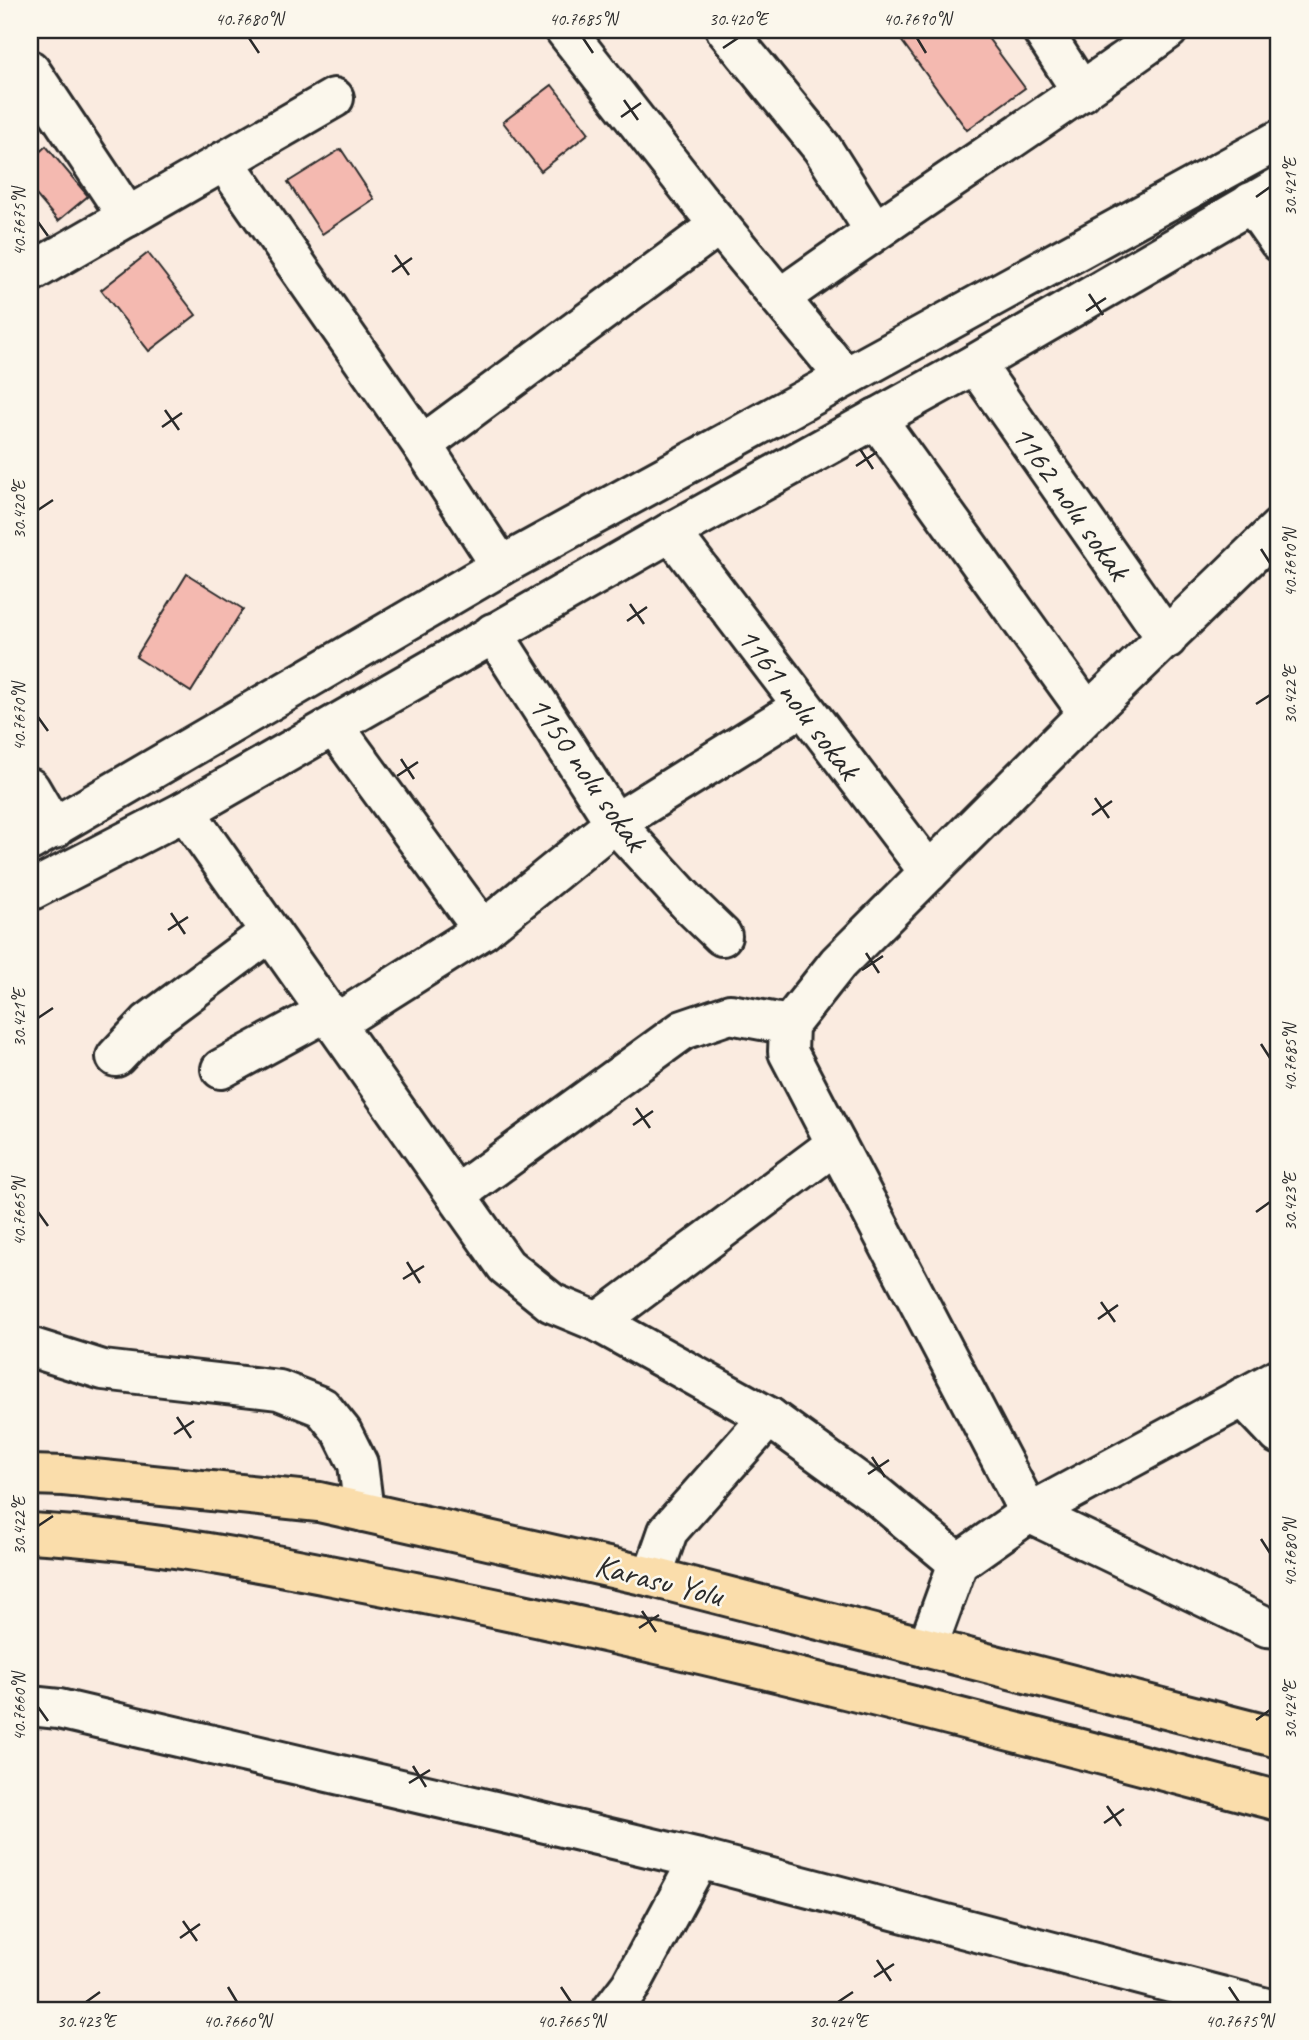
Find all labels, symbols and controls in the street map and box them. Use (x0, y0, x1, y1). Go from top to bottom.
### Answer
text: 40.7680°N (215, 8, 286, 30)
text: 40.7685°N (549, 8, 620, 30)
text: 30.420°E (709, 8, 770, 30)
text: 40.7690°N (883, 8, 954, 30)
text: 30.421°E (1279, 155, 1301, 216)
text: 40.7675°N (8, 185, 30, 256)
street label: 1162 nolu sokak (1002, 416, 1141, 590)
text: 30.420°E (8, 478, 30, 539)
text: 40.7690°N (1279, 526, 1301, 597)
street label: 1161 nolu sokak (728, 618, 871, 790)
text: 30.422°E (1279, 663, 1301, 724)
text: 40.7670°N (8, 680, 30, 751)
street label: 1150 nolu sokak (519, 687, 658, 861)
text: 30.421°E (8, 986, 30, 1047)
text: 40.7685°N (1279, 1021, 1301, 1092)
text: 30.423°E (1279, 1170, 1301, 1231)
text: 40.7665°N (8, 1175, 30, 1246)
text: 30.422°E (8, 1494, 30, 1555)
text: 40.7680°N (1279, 1516, 1301, 1587)
street label: Karasu Yolu (591, 1544, 729, 1617)
text: 40.7660°N (8, 1670, 30, 1741)
text: 30.424°E (1279, 1678, 1301, 1739)
text: 30.423°E (57, 2010, 118, 2032)
text: 40.7660°N (203, 2010, 274, 2032)
text: 40.7665°N (537, 2010, 608, 2032)
text: 30.424°E (809, 2010, 870, 2032)
text: 40.7675°N (1205, 2010, 1276, 2032)

